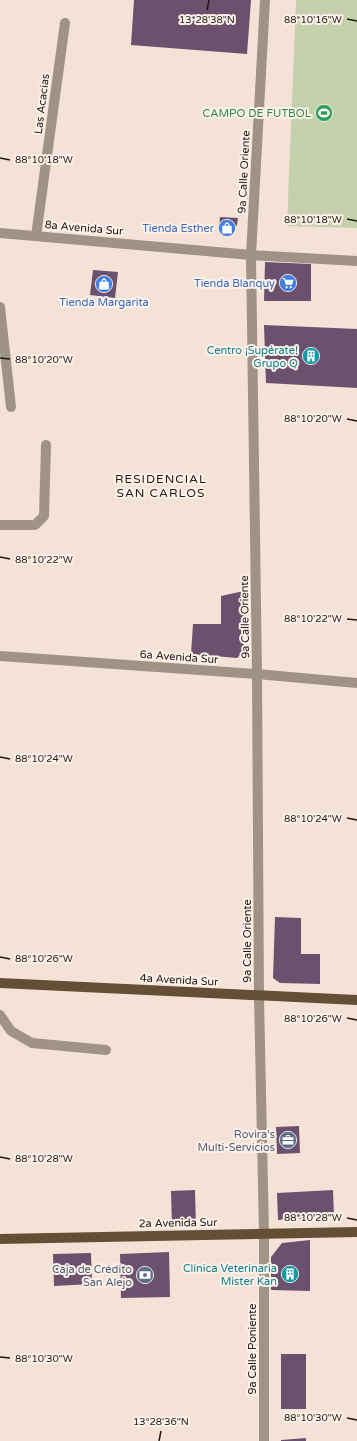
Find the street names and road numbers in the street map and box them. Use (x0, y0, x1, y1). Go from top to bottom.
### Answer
street label: Las Acacias (32, 73, 52, 135)
street label: 9a Calle Oriente (235, 130, 253, 214)
street label: 8a Avenida Sur (44, 218, 125, 238)
street label: 9a Calle Oriente (238, 575, 252, 659)
street label: 6a Avenida Sur (139, 648, 220, 666)
street label: 9a Calle Oriente (241, 899, 254, 983)
street label: 4a Avenida Sur (139, 971, 219, 989)
street label: 2a Avenida Sur (139, 1216, 218, 1230)
street label: 9a Calle Poniente (246, 1304, 259, 1394)

